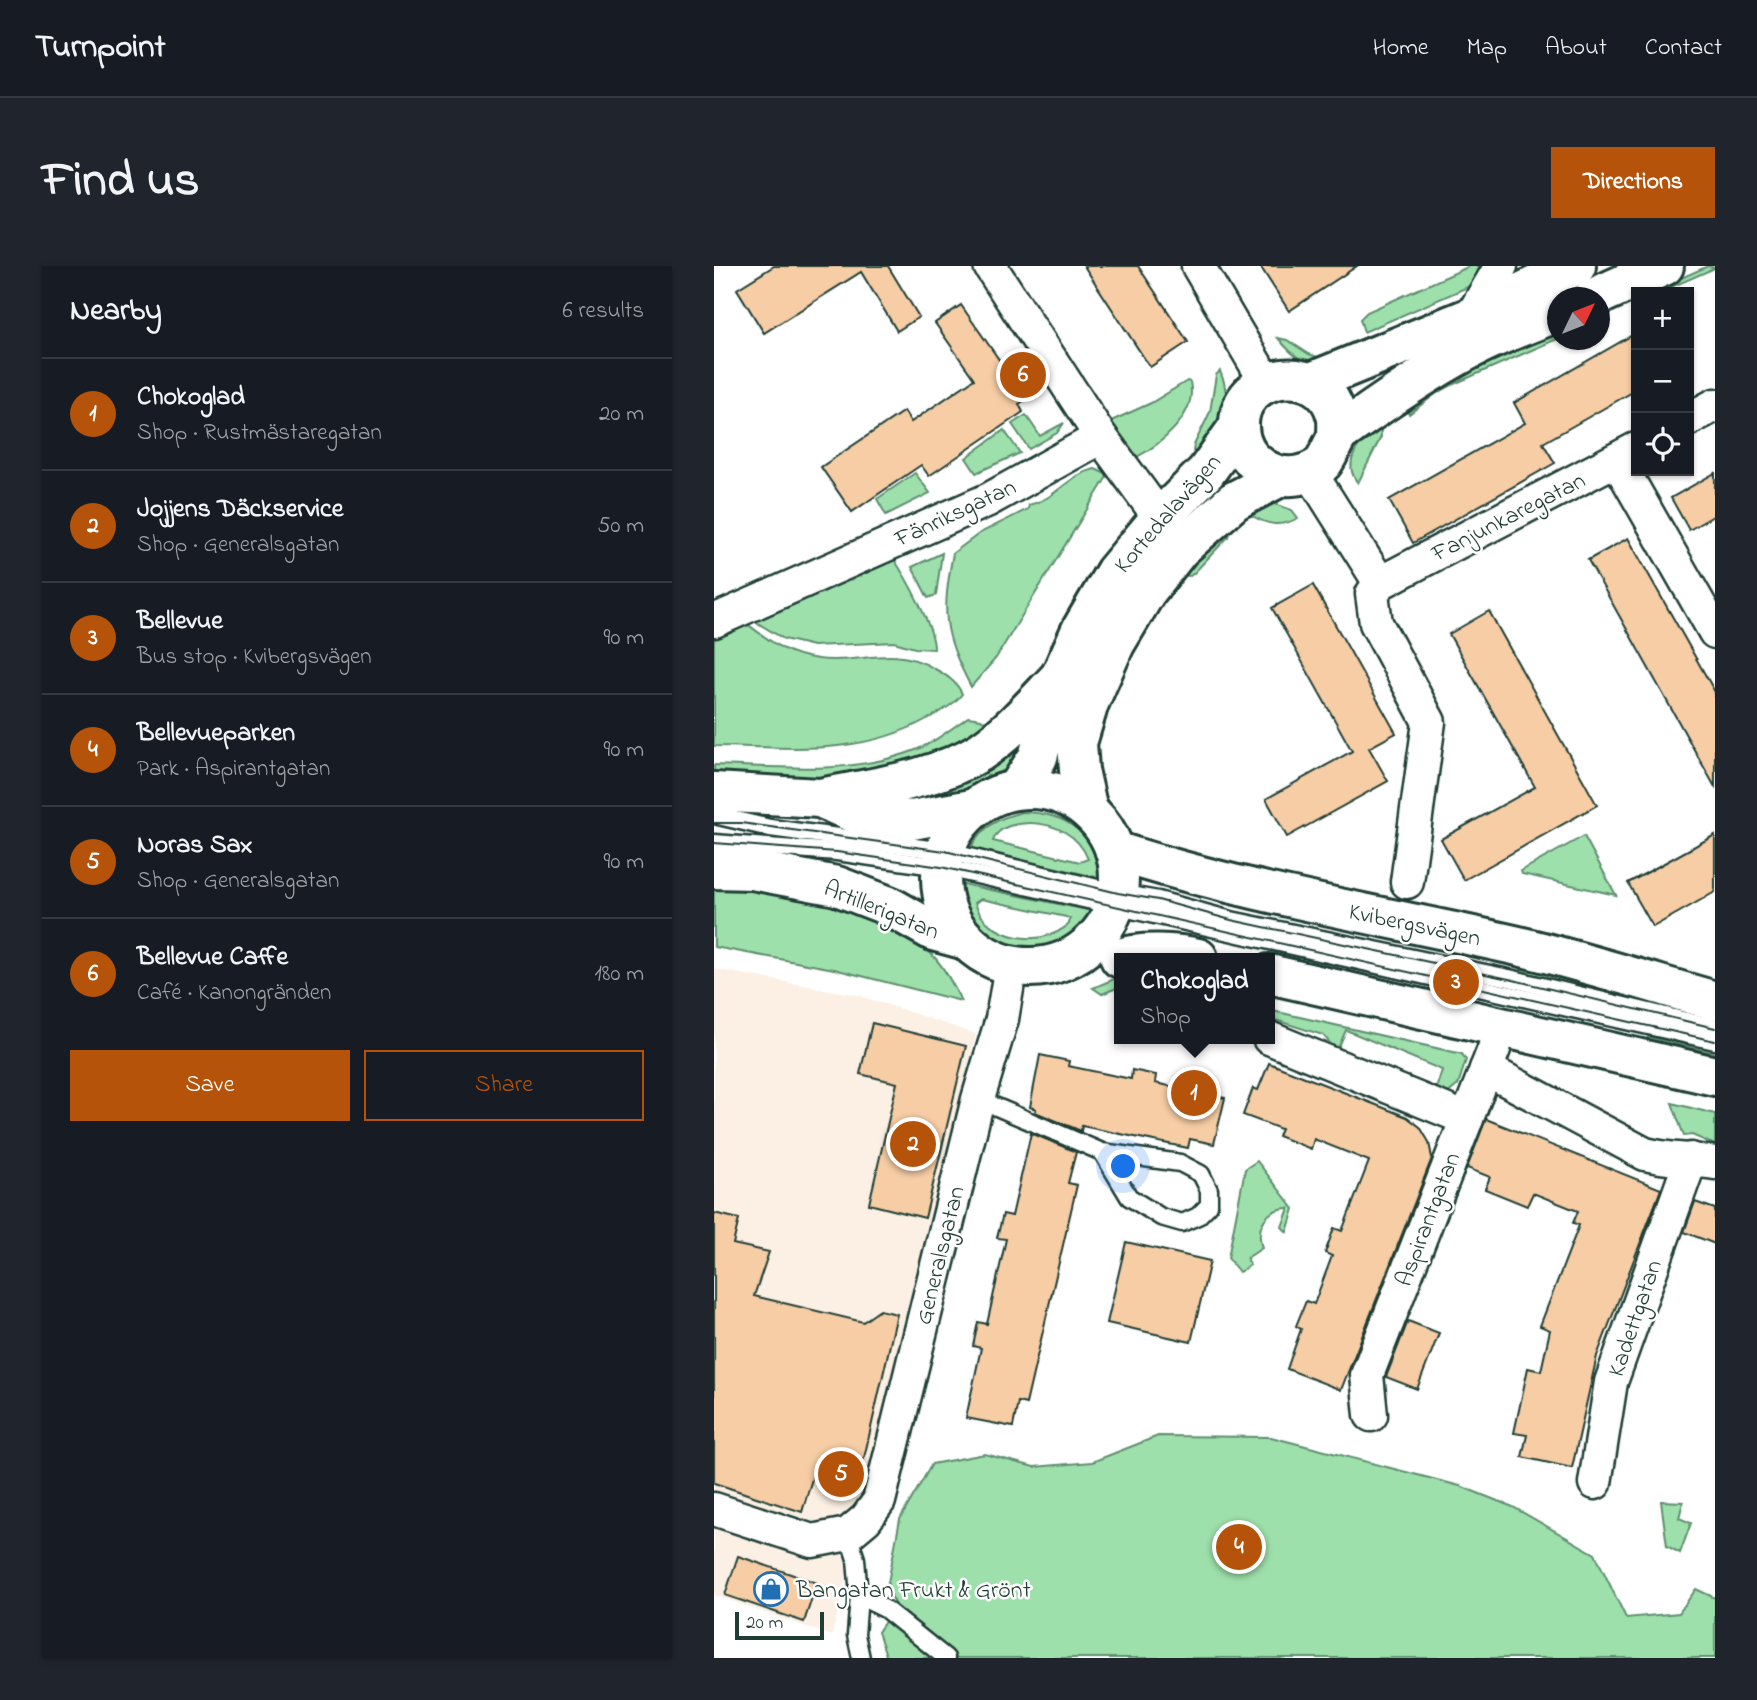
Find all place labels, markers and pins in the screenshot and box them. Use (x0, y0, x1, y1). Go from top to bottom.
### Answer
pin: 6 (1000, 349, 1046, 401)
pin: 3 (1433, 956, 1479, 1008)
pin: 1 (1171, 1067, 1217, 1119)
pin: 2 (890, 1118, 936, 1170)
pin: 5 (818, 1448, 864, 1500)
pin: 4 (1216, 1521, 1262, 1573)
shop icon: Bangatan Frukt & Grönt (752, 1570, 790, 1608)
place label: Bangatan Frukt & Grönt (795, 1574, 1031, 1609)

